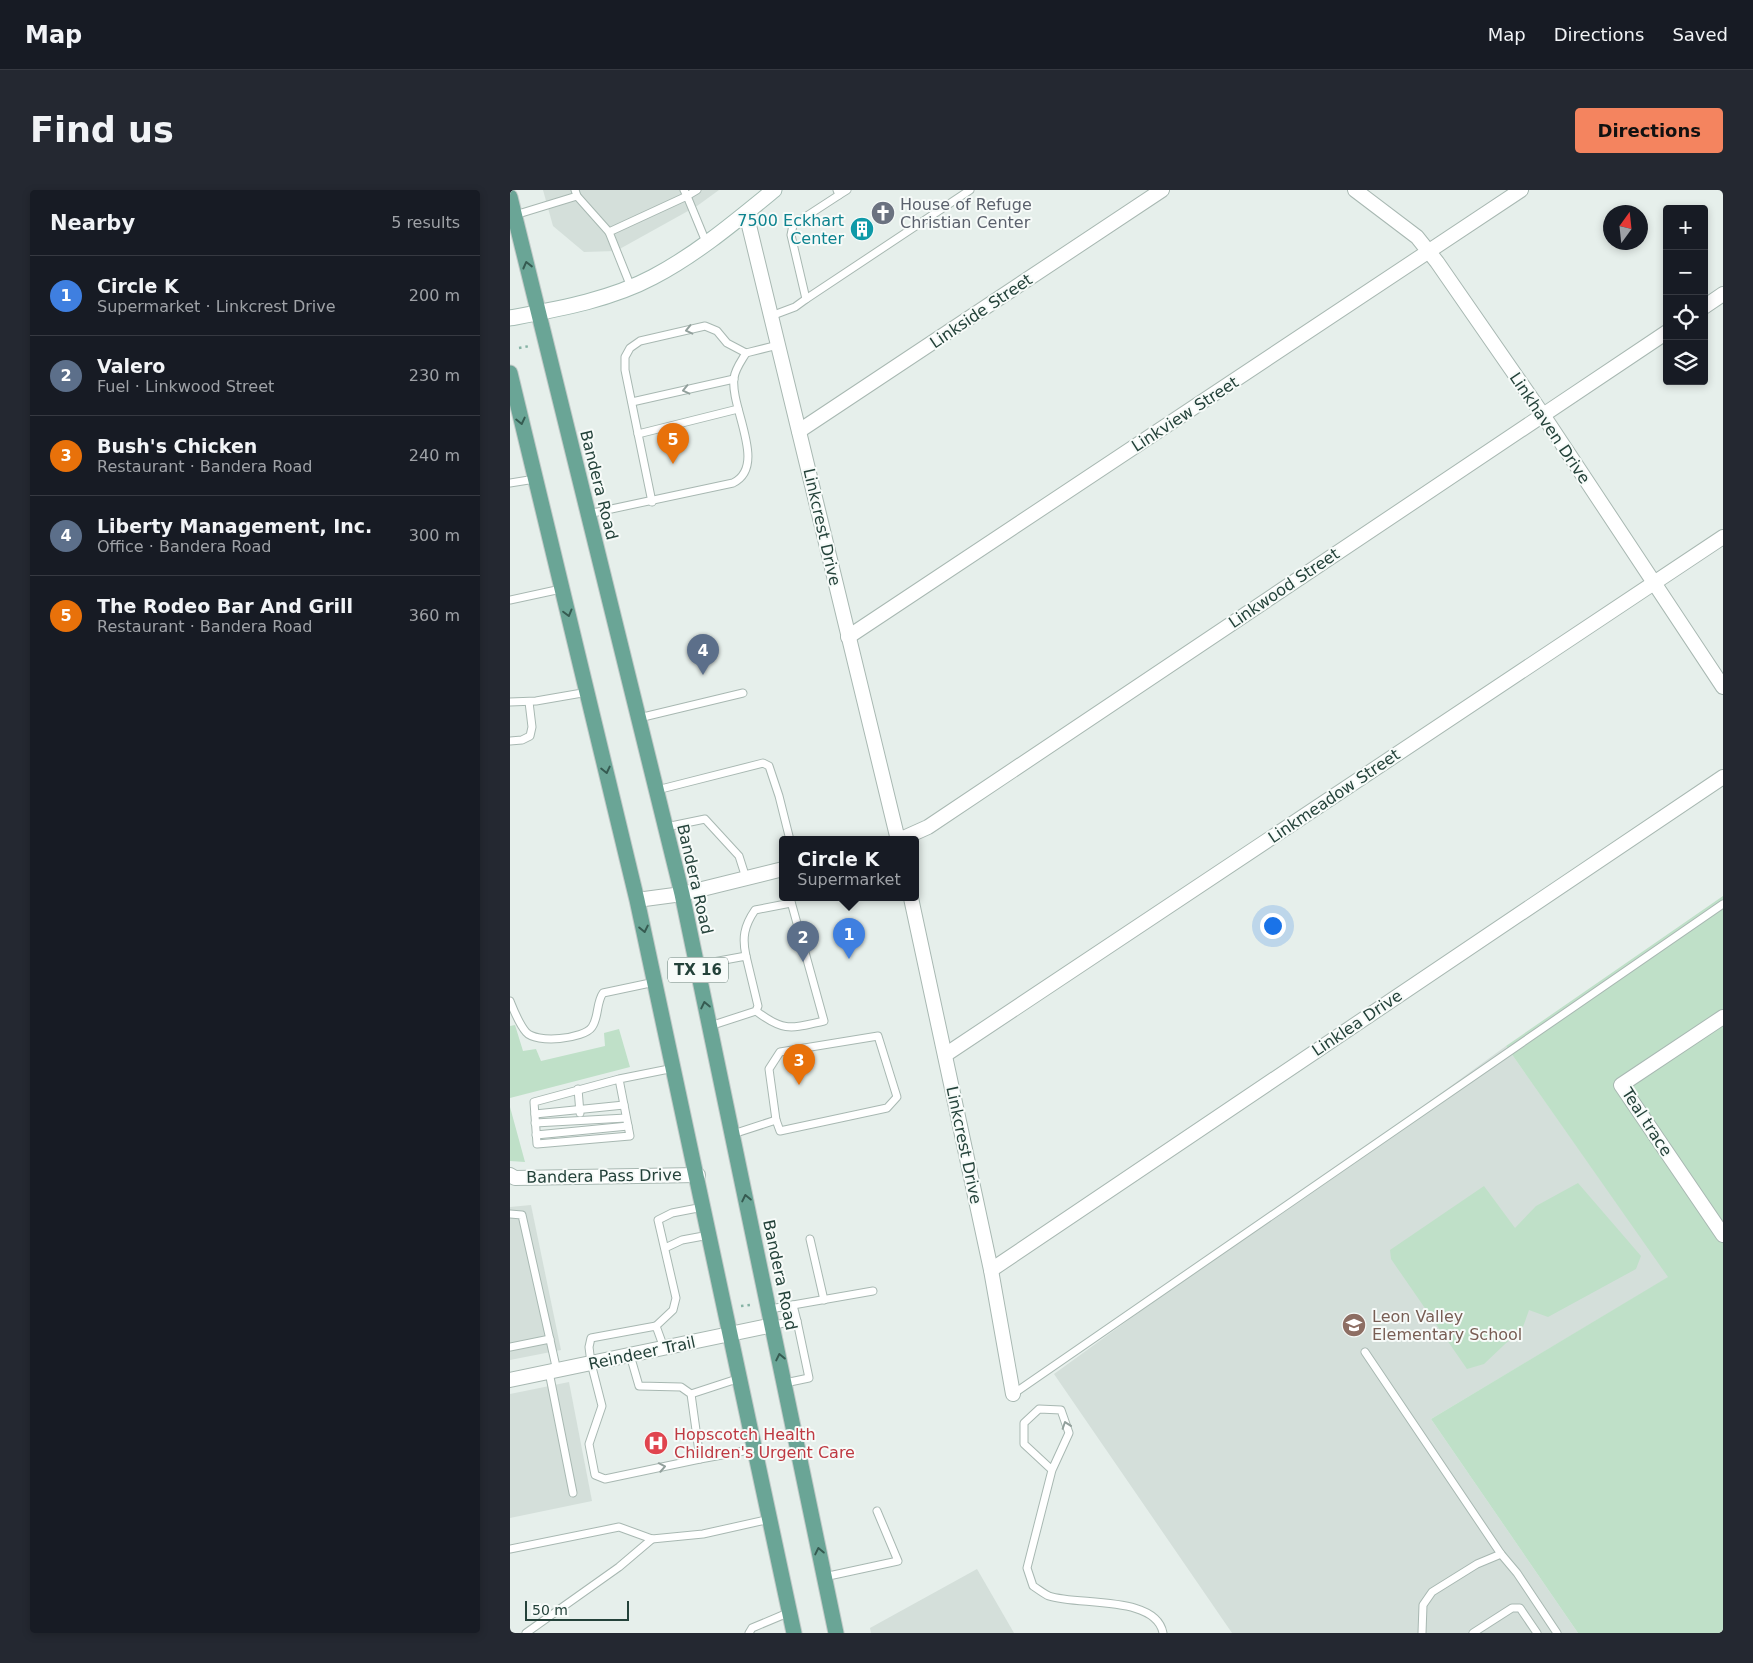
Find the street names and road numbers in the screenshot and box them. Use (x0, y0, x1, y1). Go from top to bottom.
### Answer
street label: Linkside Street (926, 270, 1036, 352)
street label: Linkhaven Drive (1506, 369, 1594, 487)
street label: Linkview Street (1128, 372, 1242, 456)
street label: Bandera Road (576, 428, 622, 542)
street label: Linkcrest Drive (799, 466, 845, 588)
street label: Linkwood Street (1225, 544, 1343, 632)
street label: Linkmeadow Street (1265, 745, 1403, 847)
street label: Bandera Road (673, 822, 717, 936)
road number: TX 16 (668, 958, 728, 982)
street label: Linklea Drive (1308, 986, 1406, 1060)
street label: Teal trace (1617, 1083, 1676, 1160)
street label: Linkcrest Drive (942, 1084, 986, 1206)
street label: Bandera Pass Drive (526, 1165, 682, 1187)
street label: Bandera Road (759, 1218, 801, 1332)
street label: Reindeer Trail (587, 1332, 697, 1374)

